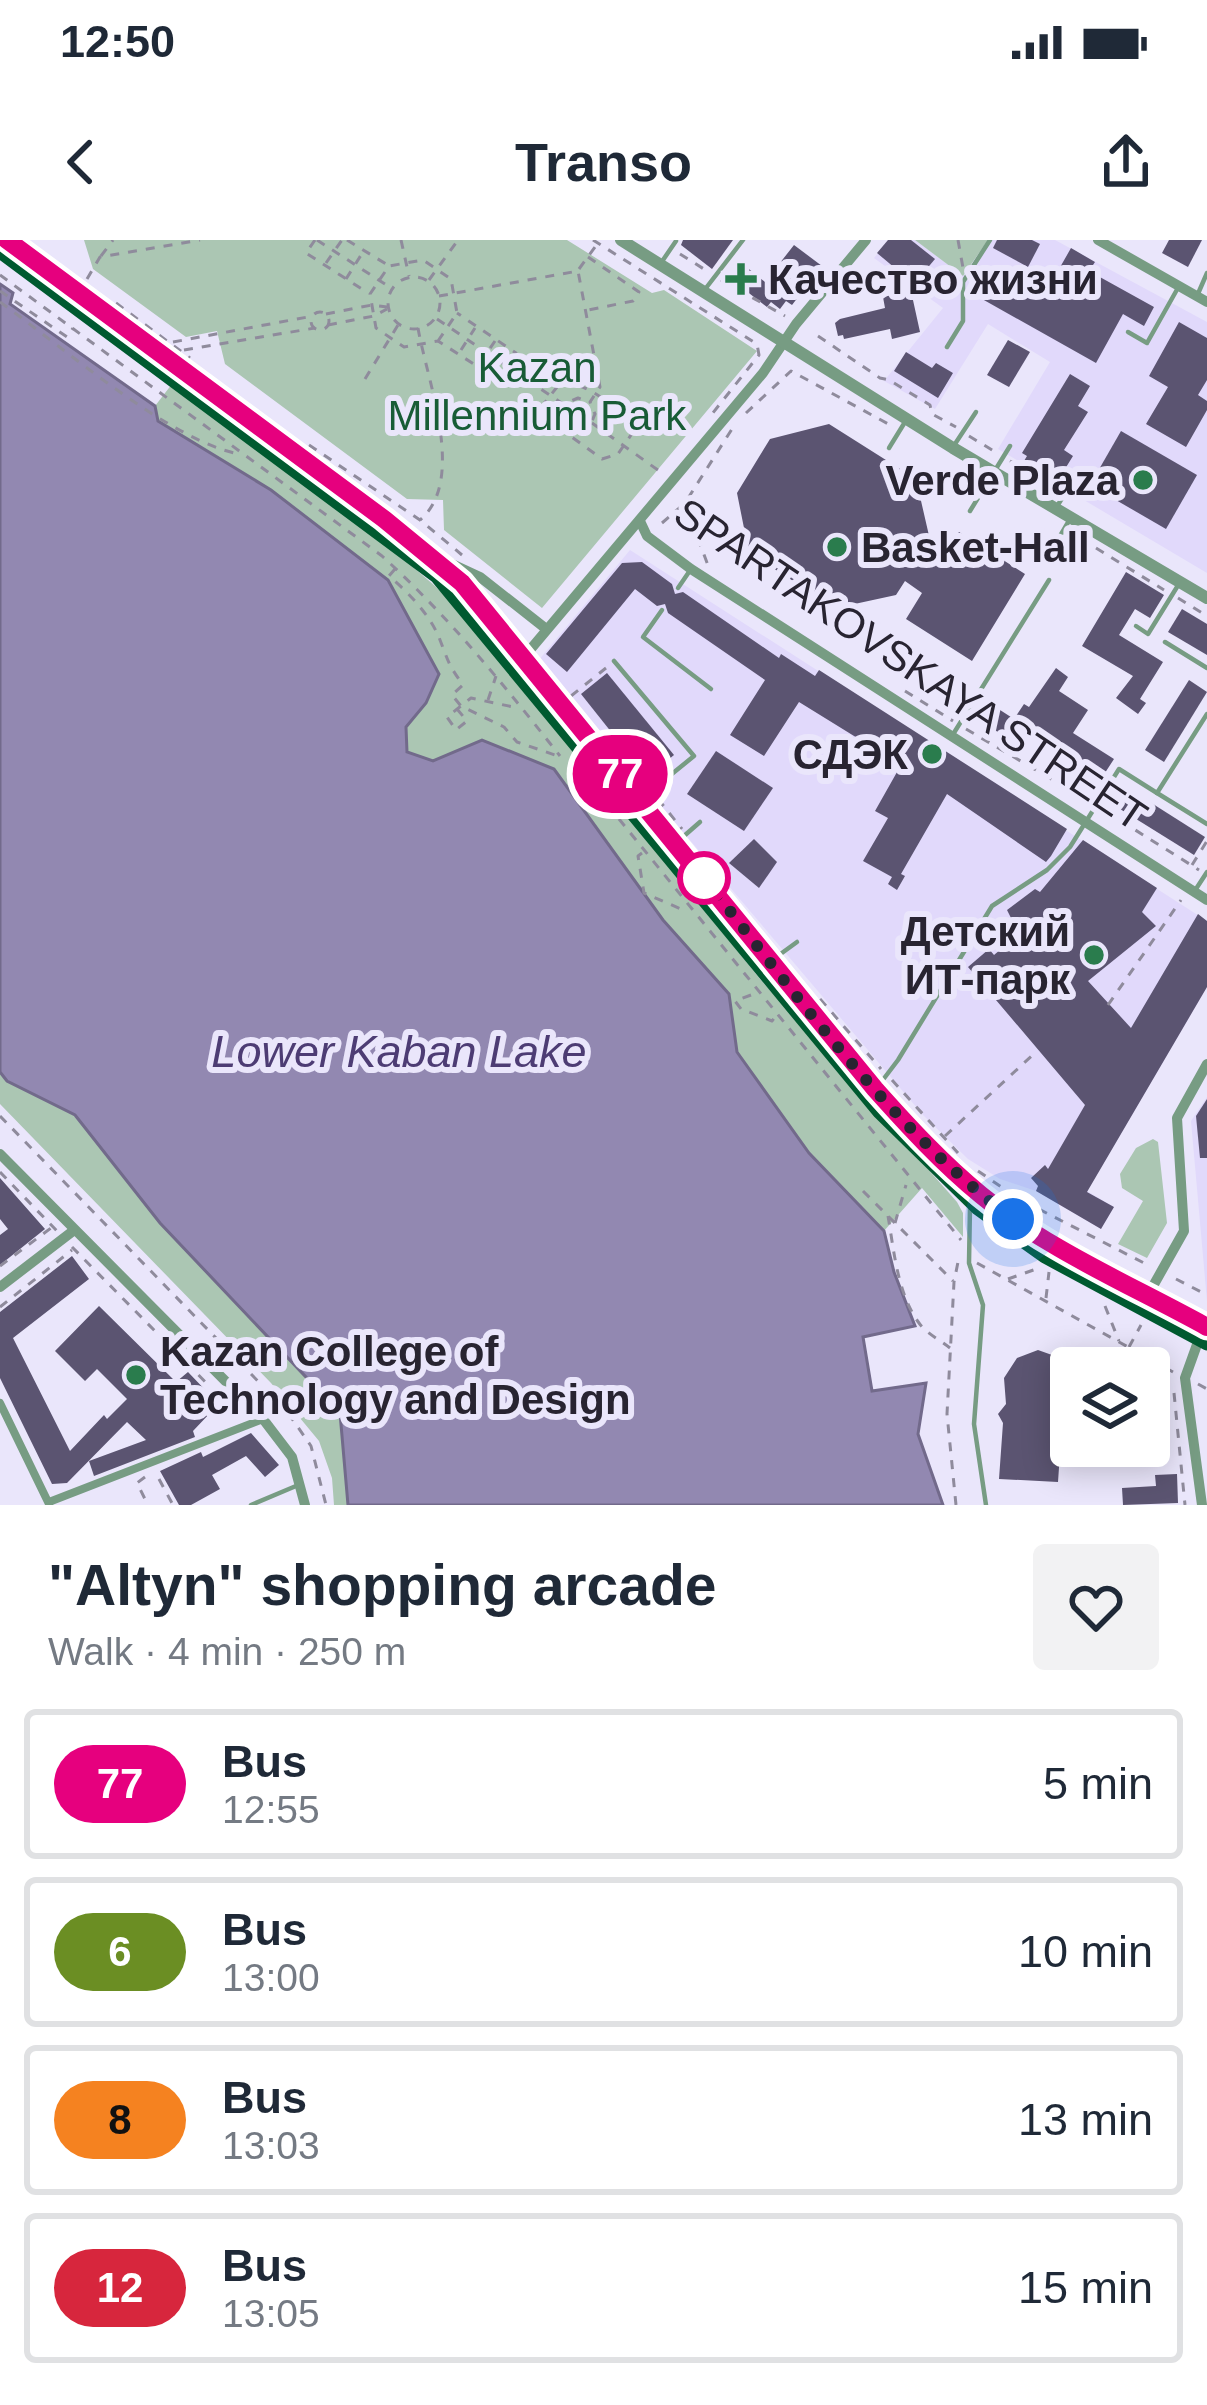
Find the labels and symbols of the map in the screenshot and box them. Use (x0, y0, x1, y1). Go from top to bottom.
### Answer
place label: Качество жизни (768, 256, 1098, 303)
marker: Качество жизни (725, 263, 757, 295)
park label: Kazan Millennium Park (388, 344, 687, 439)
place label: Verde Plaza (886, 457, 1120, 504)
marker: Verde Plaza (1130, 467, 1156, 493)
street label: SPARTAKOVSKAYA STREET (666, 489, 1155, 840)
place label: Basket-Hall (861, 524, 1090, 571)
marker: Basket-Hall (824, 534, 850, 560)
place label: СДЭК (793, 731, 908, 778)
line badge: 77 (566, 735, 674, 813)
marker: СДЭК (919, 741, 945, 767)
unlabelled marker (679, 853, 729, 903)
place label: Детский ИТ-парк (901, 908, 1071, 1003)
marker: Детский ИТ-парк (1081, 942, 1107, 968)
water label: Lower Kaban Lake (211, 1026, 587, 1077)
your location (983, 1189, 1043, 1249)
place label: Kazan College of Technology and Design (160, 1328, 631, 1423)
marker: Kazan College of Technology and Design (123, 1362, 149, 1388)

